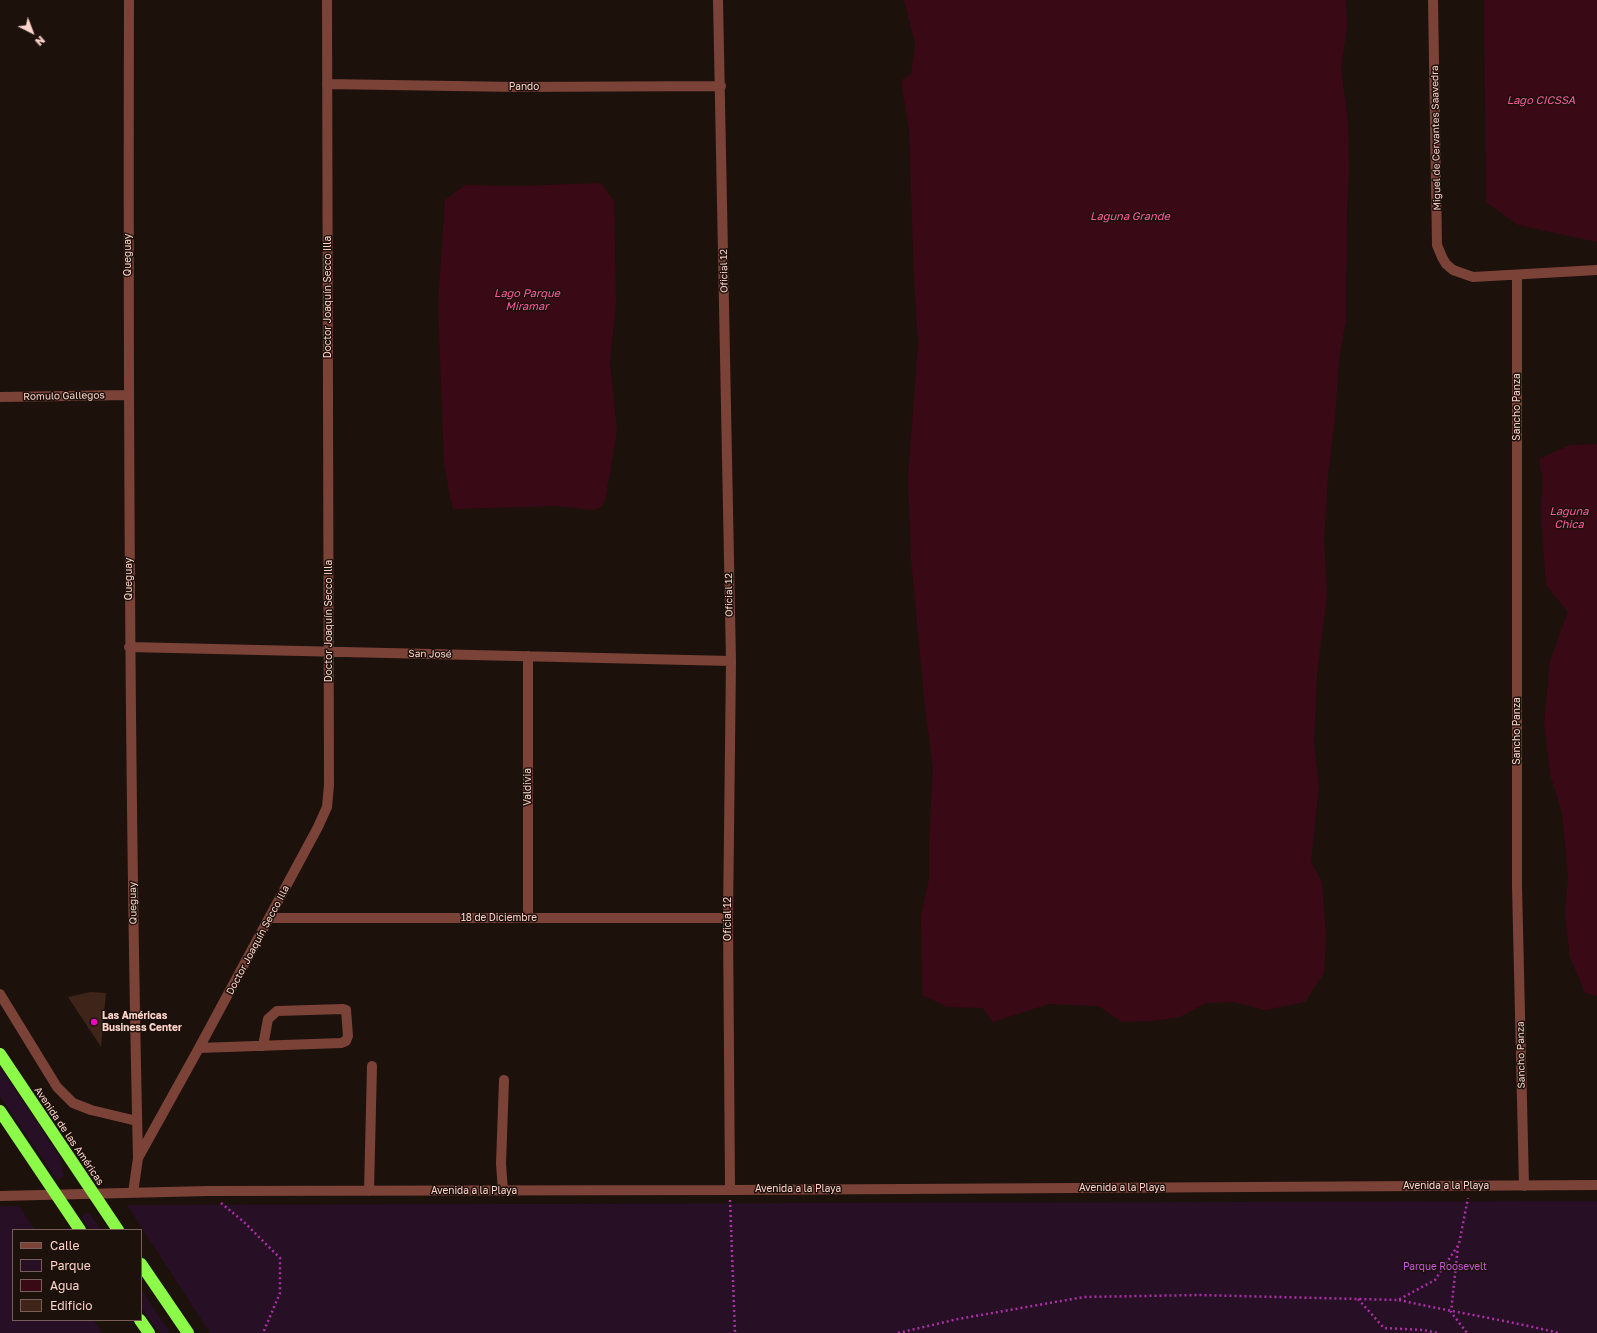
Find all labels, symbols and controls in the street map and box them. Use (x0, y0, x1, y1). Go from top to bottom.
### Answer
north arrow (12, 12, 52, 52)
text: N (33, 34, 48, 49)
street label: Miguel de Cervantes Saavedra (1429, 65, 1443, 211)
street label: Pando (509, 81, 539, 93)
water label: Lago CICSSA (1507, 94, 1575, 108)
water label: Laguna Grande (1090, 210, 1170, 224)
street label: Queguay (122, 234, 134, 276)
street label: Doctor Joaquín Secco Illa (322, 236, 334, 358)
street label: Oficial 12 (718, 249, 730, 293)
water label: Lago Parque Miramar (494, 287, 560, 313)
street label: Sancho Panza (1511, 373, 1523, 441)
street label: Romulo Gallegos (23, 389, 105, 403)
water label: Laguna Chica (1550, 505, 1588, 531)
street label: Queguay (123, 558, 135, 600)
street label: Doctor Joaquín Secco Illa (323, 560, 335, 682)
street label: Oficial 12 (723, 573, 735, 617)
street label: San José (408, 648, 452, 660)
street label: Sancho Panza (1511, 697, 1523, 765)
street label: Valdivia (522, 768, 534, 806)
street label: Queguay (127, 882, 139, 924)
street label: Doctor Joaquín Secco Illa (224, 883, 292, 997)
street label: Oficial 12 (722, 897, 734, 941)
street label: 18 de Diciembre (461, 912, 537, 924)
place label: Las Américas Business Center (102, 1010, 182, 1034)
marker: Las Américas Business Center (89, 1017, 99, 1027)
street label: Sancho Panza (1514, 1021, 1528, 1089)
street label: Avenida de las Américas (32, 1085, 106, 1187)
street label: Avenida a la Playa (1403, 1180, 1489, 1192)
street label: Avenida a la Playa (1079, 1182, 1165, 1194)
street label: Avenida a la Playa (755, 1183, 841, 1195)
street label: Avenida a la Playa (431, 1185, 517, 1197)
legend (12, 1229, 142, 1321)
text: Calle (50, 1238, 79, 1253)
text: Parque (50, 1258, 91, 1273)
park label: Parque Roosevelt (1403, 1261, 1487, 1273)
text: Agua (50, 1278, 79, 1293)
text: Edificio (50, 1298, 92, 1313)

